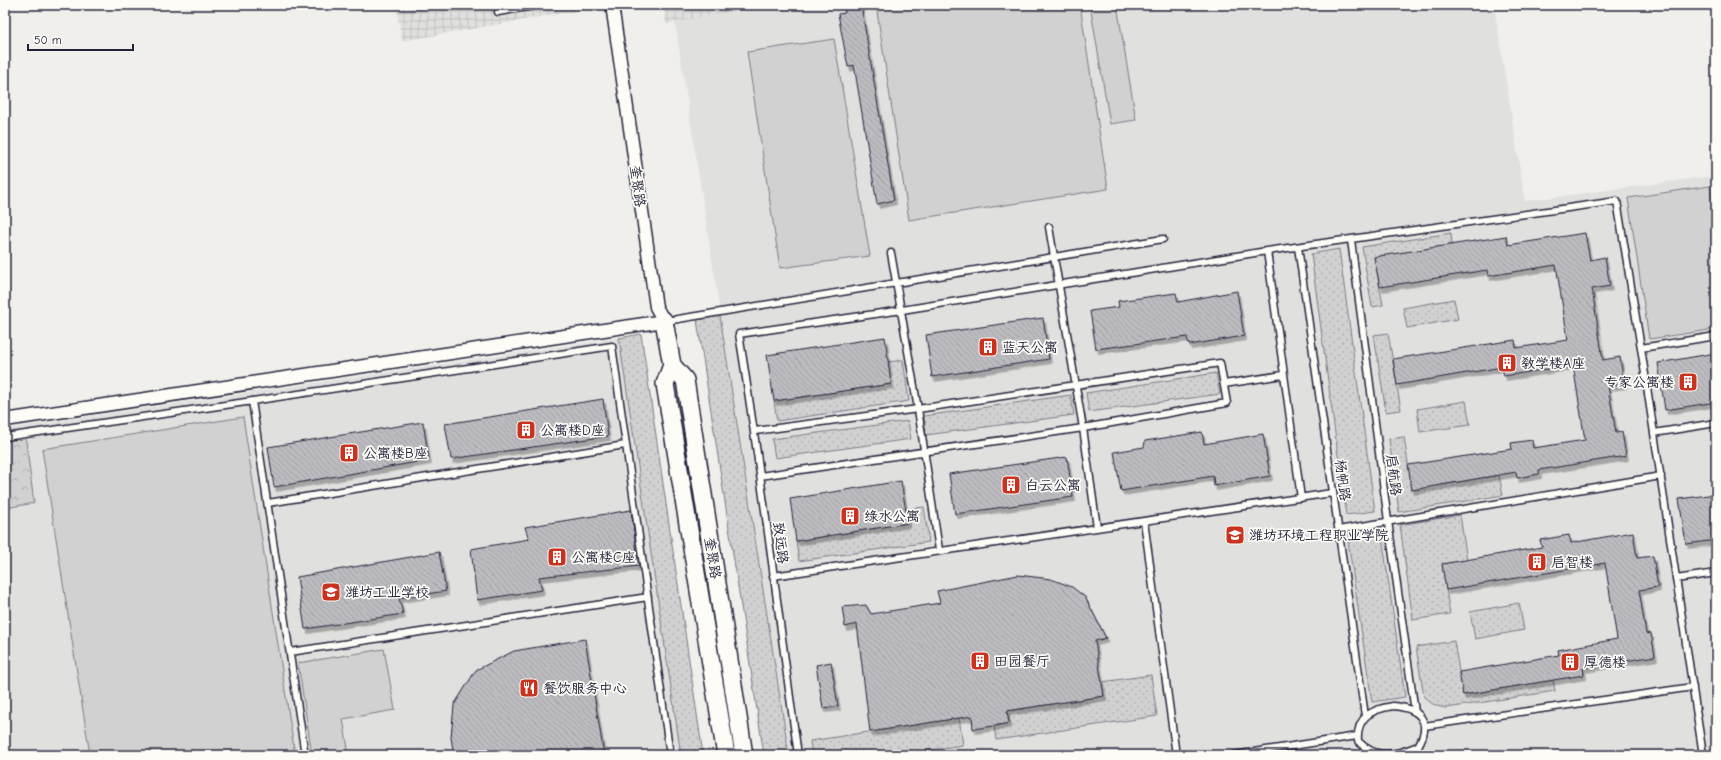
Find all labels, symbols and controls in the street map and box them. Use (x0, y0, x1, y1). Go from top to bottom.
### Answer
scale bar (28, 26, 133, 52)
text: 50 m (34, 33, 62, 47)
street label: 奎聚路 (626, 164, 649, 208)
building icon: 蓝天公寓 (977, 336, 999, 358)
place label: 蓝天公寓 (1002, 339, 1058, 356)
building icon: 教学楼A座 (1496, 352, 1518, 374)
place label: 教学楼A座 (1521, 355, 1585, 372)
building icon: 专家公寓楼 (1677, 371, 1699, 393)
place label: 专家公寓楼 (1604, 374, 1674, 391)
building icon: 公寓楼D座 (515, 419, 537, 441)
place label: 公寓楼D座 (540, 422, 605, 439)
building icon: 公寓楼B座 (338, 442, 360, 464)
place label: 公寓楼B座 (363, 445, 428, 462)
street label: 启航路 (1383, 453, 1404, 497)
street label: 杨帆路 (1331, 458, 1354, 502)
building icon: 白云公寓 (1000, 474, 1022, 496)
place label: 白云公寓 (1025, 477, 1081, 494)
building icon: 绿水公寓 (839, 505, 861, 527)
place label: 绿水公寓 (864, 508, 920, 525)
street label: 致远路 (770, 521, 791, 565)
school or university icon: 潍坊环境工程职业学院 (1224, 524, 1246, 546)
place label: 潍坊环境工程职业学院 (1249, 527, 1389, 544)
street label: 奎聚路 (701, 536, 724, 580)
building icon: 公寓楼C座 (546, 546, 568, 568)
place label: 公寓楼C座 (571, 549, 636, 566)
building icon: 启智楼 (1526, 551, 1548, 573)
place label: 启智楼 (1551, 554, 1593, 571)
school or university icon: 潍坊工业学校 (320, 581, 342, 603)
place label: 潍坊工业学校 (345, 584, 429, 601)
building icon: 田园餐厅 (969, 650, 991, 672)
building icon: 厚德楼 (1559, 651, 1581, 673)
place label: 田园餐厅 (994, 653, 1050, 670)
place label: 厚德楼 (1584, 654, 1626, 671)
restaurant icon: 餐饮服务中心 (518, 677, 540, 699)
place label: 餐饮服务中心 (543, 680, 627, 697)

